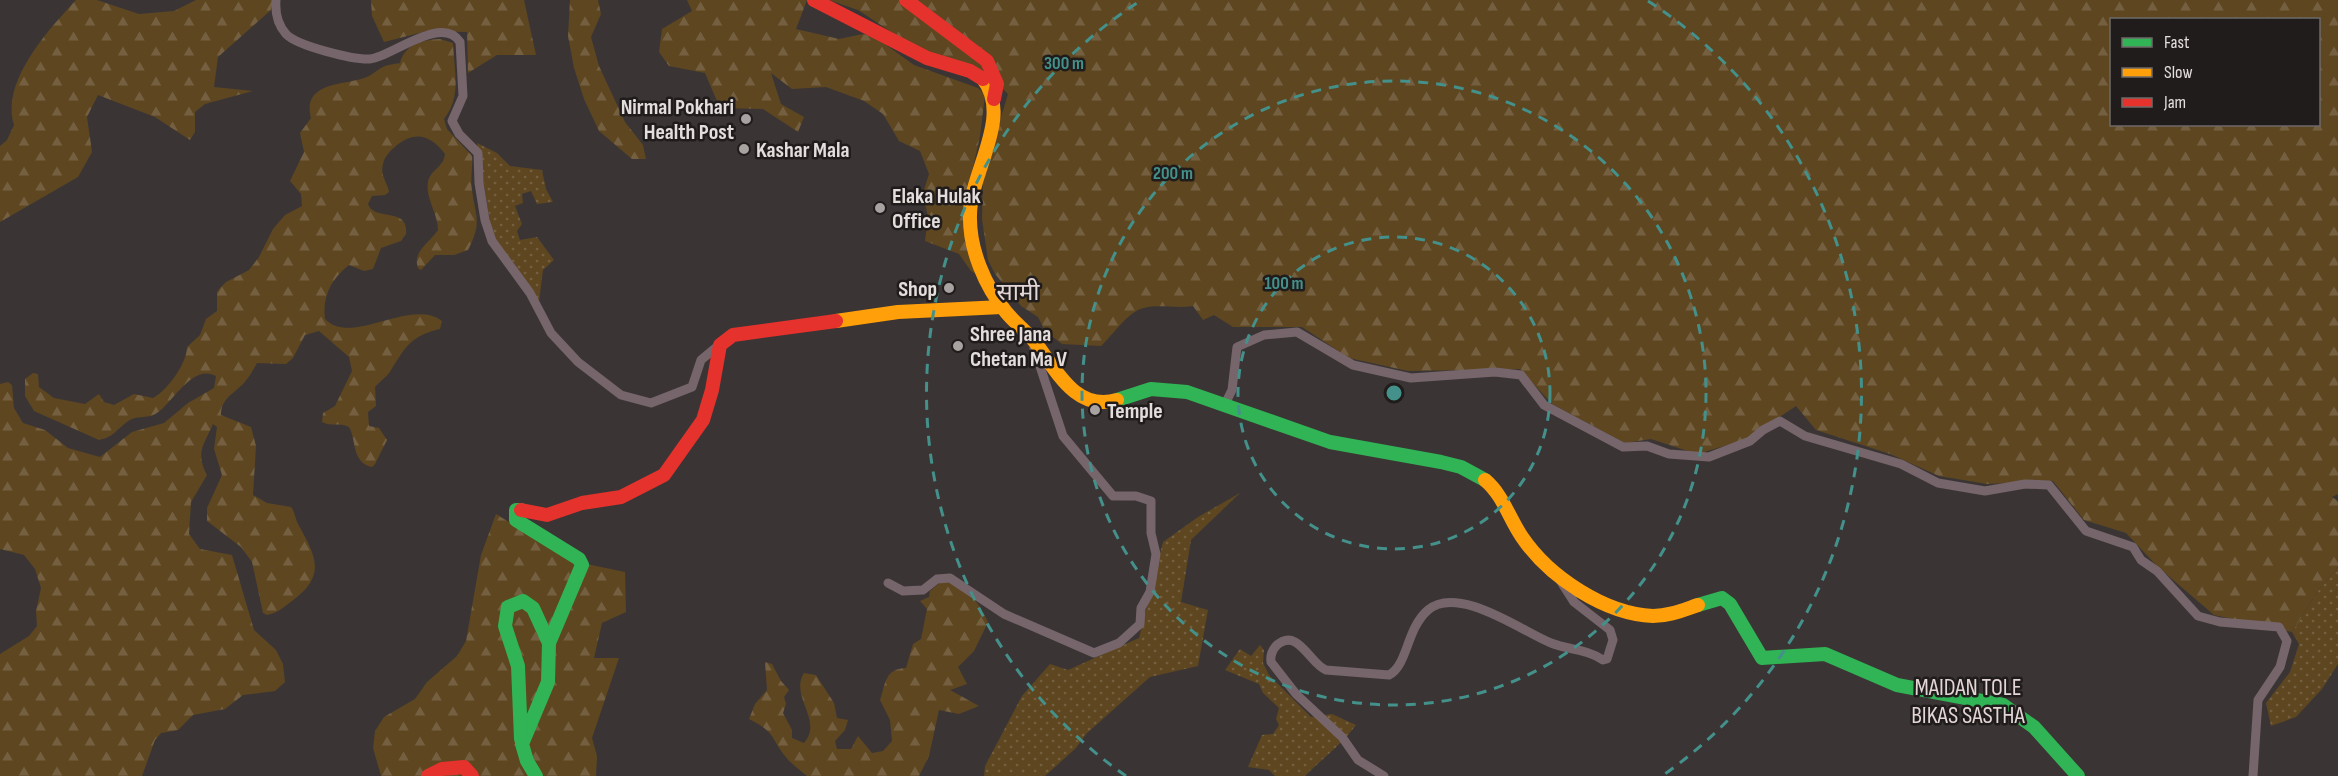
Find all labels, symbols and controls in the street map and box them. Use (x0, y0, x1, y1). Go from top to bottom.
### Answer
legend (2110, 18, 2320, 126)
text: Fast (2164, 32, 2190, 53)
text: 300 m (1044, 53, 1084, 74)
text: Slow (2164, 62, 2193, 83)
text: Jam (2163, 92, 2186, 113)
place label: Nirmal Pokhari Health Post (621, 94, 734, 146)
marker: Nirmal Pokhari Health Post (739, 112, 753, 126)
place label: Kashar Mala (756, 137, 849, 164)
marker: Kashar Mala (737, 142, 751, 156)
text: 200 m (1153, 163, 1193, 184)
place label: Elaka Hulak Office (892, 183, 981, 235)
marker: Elaka Hulak Office (873, 201, 887, 215)
text: 100 m (1265, 273, 1304, 294)
place label: Shop (898, 276, 937, 303)
district label: सामी (996, 278, 1040, 307)
marker: Shop (942, 281, 956, 295)
place label: Shree Jana Chetan Ma V (970, 321, 1067, 373)
marker: Shree Jana Chetan Ma V (951, 339, 965, 353)
centre of rings (1384, 383, 1404, 403)
place label: Temple (1107, 398, 1163, 425)
marker: Temple (1088, 403, 1102, 417)
district label: MAIDAN TOLE BIKAS SASTHA (1911, 673, 2026, 730)

